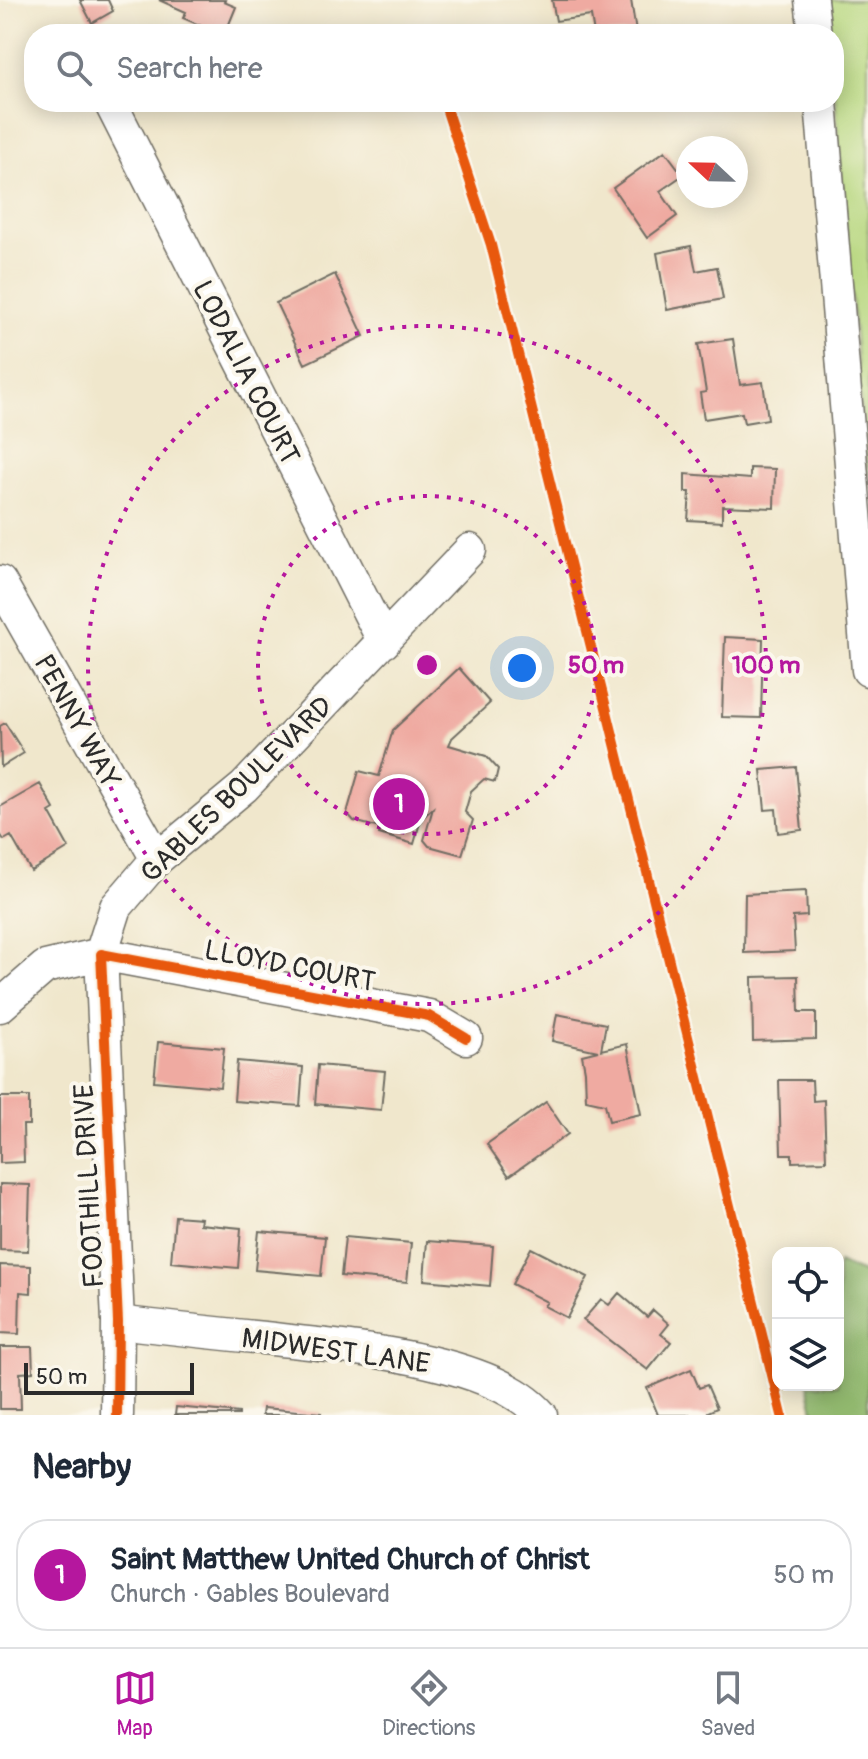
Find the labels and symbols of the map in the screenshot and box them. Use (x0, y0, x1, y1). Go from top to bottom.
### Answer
north arrow (676, 136, 748, 208)
street label: LODALIA COURT (184, 275, 307, 470)
your location (502, 648, 542, 688)
street label: PENNY WAY (26, 649, 128, 795)
centre of rings (413, 651, 441, 679)
text: 50 m (568, 651, 624, 680)
text: 100 m (732, 651, 800, 680)
street label: GABLES BOULEVARD (134, 689, 340, 891)
pin: 1 (373, 774, 425, 834)
street label: LLOYD COURT (201, 933, 378, 1000)
street label: FOOTHILL DRIVE (67, 1083, 112, 1289)
street label: MIDWEST LANE (240, 1321, 432, 1382)
scale bar (24, 1359, 194, 1395)

